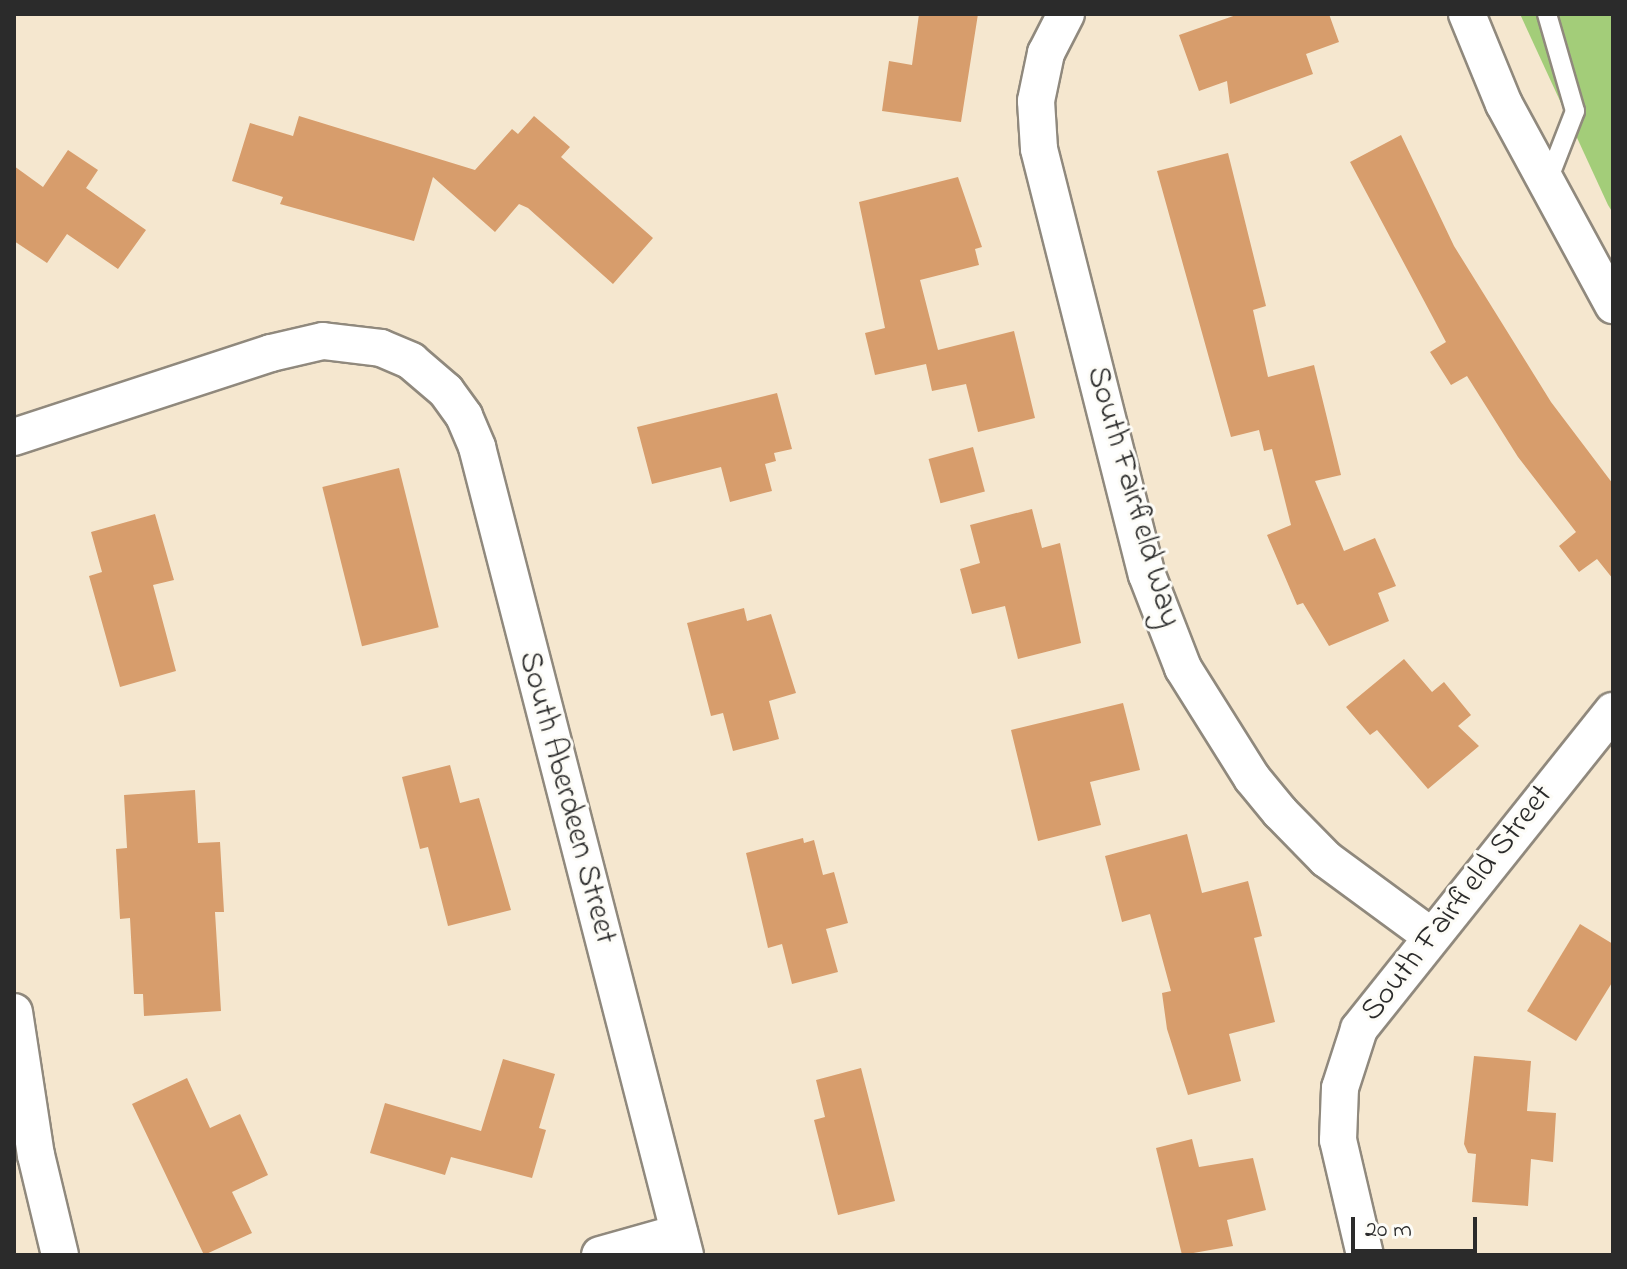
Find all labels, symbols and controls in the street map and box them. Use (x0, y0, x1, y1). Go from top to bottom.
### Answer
street label: South Fairfield Way (1076, 362, 1188, 632)
street label: South Aberdeen Street (508, 648, 624, 948)
street label: South Fairfield Street (1354, 778, 1562, 1030)
scale bar (1355, 1201, 1481, 1251)
text: 20 m (1365, 1213, 1412, 1248)

